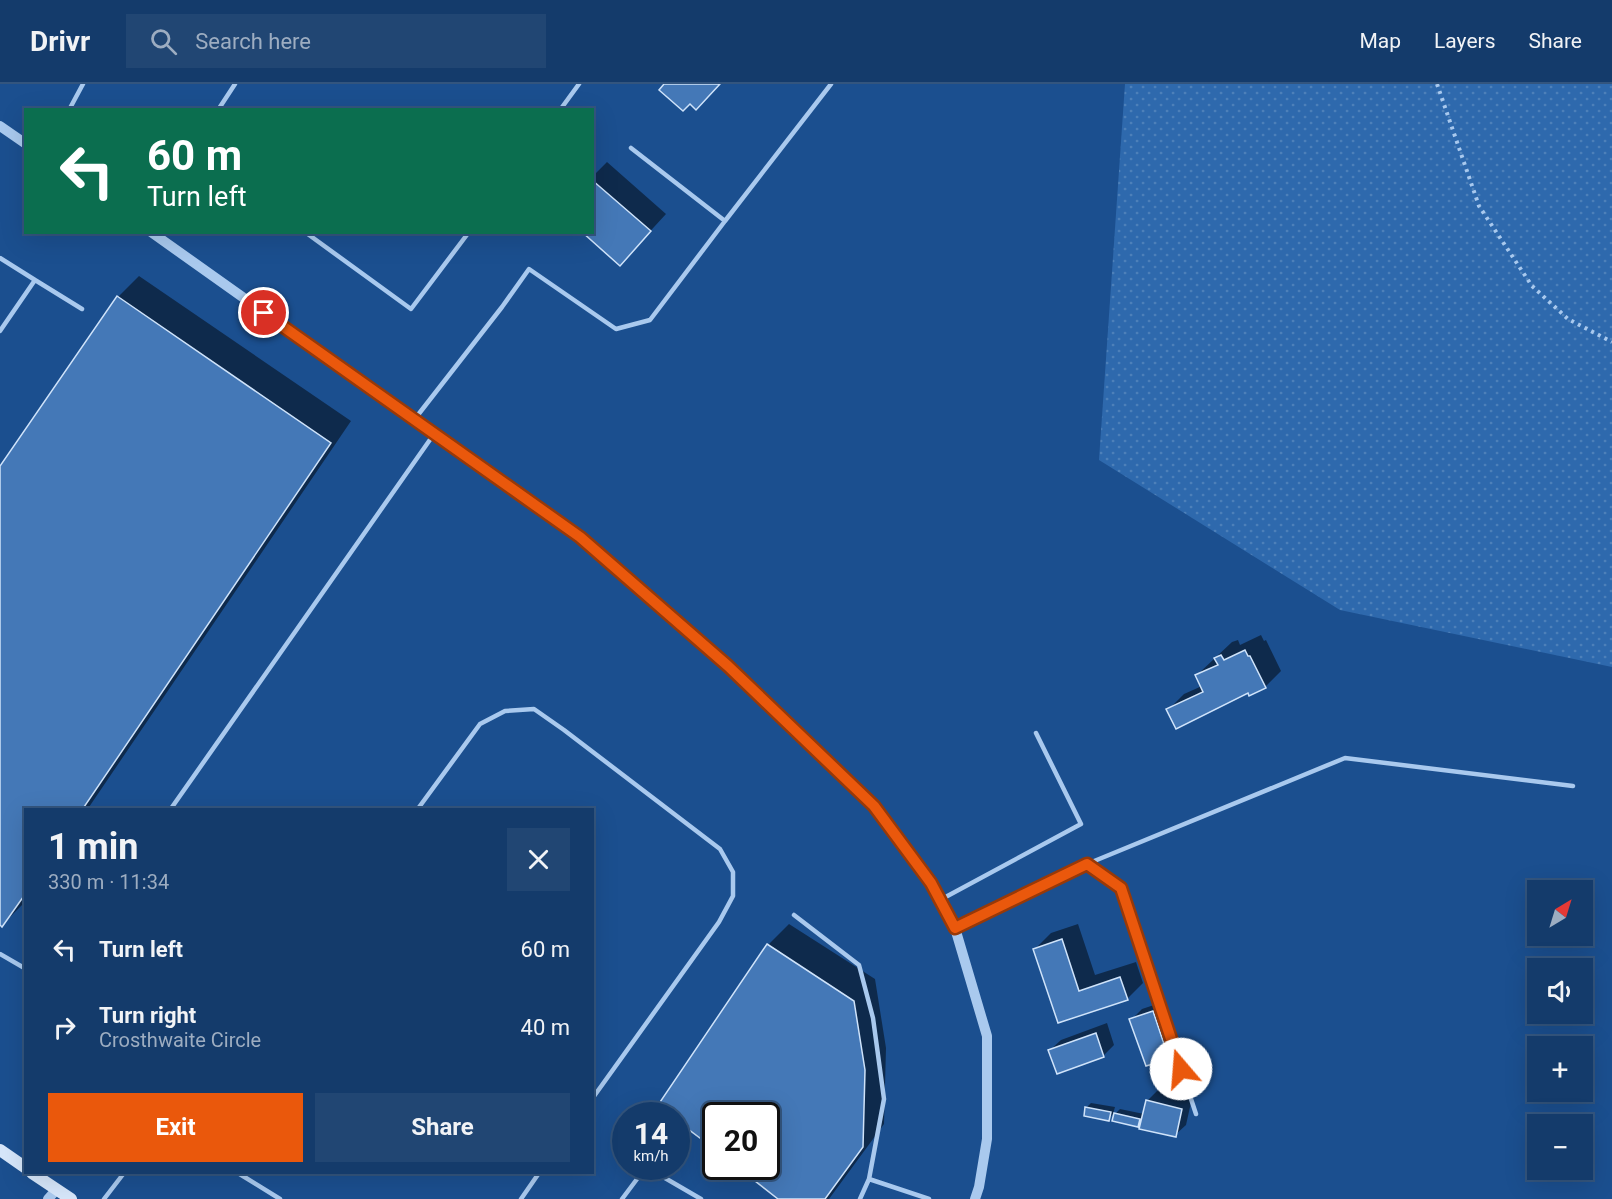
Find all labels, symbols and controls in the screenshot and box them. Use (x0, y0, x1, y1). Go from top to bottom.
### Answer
search box (126, 14, 546, 68)
text: Drivr (30, 25, 90, 58)
icon: search (147, 25, 180, 58)
text: Search here (195, 29, 311, 54)
text: Map (1359, 29, 1401, 53)
text: Layers (1434, 29, 1495, 53)
text: Share (1528, 29, 1582, 53)
text: 60 m (147, 131, 242, 180)
icon: left (48, 132, 126, 210)
text: Turn left (147, 181, 247, 213)
pin (238, 287, 289, 338)
icon: arrive (247, 296, 280, 329)
text: 1 min (48, 826, 139, 868)
button: close (507, 828, 570, 891)
text: 330 m · 11:34 (48, 870, 169, 894)
north arrow (1527, 880, 1593, 946)
map controls (1527, 880, 1593, 1180)
icon: left (48, 933, 81, 966)
text: Turn left (99, 937, 183, 962)
text: 60 m (521, 937, 570, 962)
button: sound (1527, 958, 1593, 1024)
text: Turn right (99, 1003, 196, 1028)
icon: right (48, 1011, 81, 1044)
text: 40 m (521, 1015, 570, 1040)
text: Crosthwaite Circle (99, 1028, 261, 1052)
button: + (1527, 1036, 1593, 1102)
position arrow (1149, 1037, 1213, 1101)
button: Exit (48, 1093, 303, 1162)
button: Share (315, 1093, 570, 1162)
speed limit sign: 20 (702, 1102, 780, 1180)
button: − (1527, 1114, 1593, 1180)
text: 14 (634, 1116, 668, 1151)
text: km/h (633, 1147, 669, 1165)

